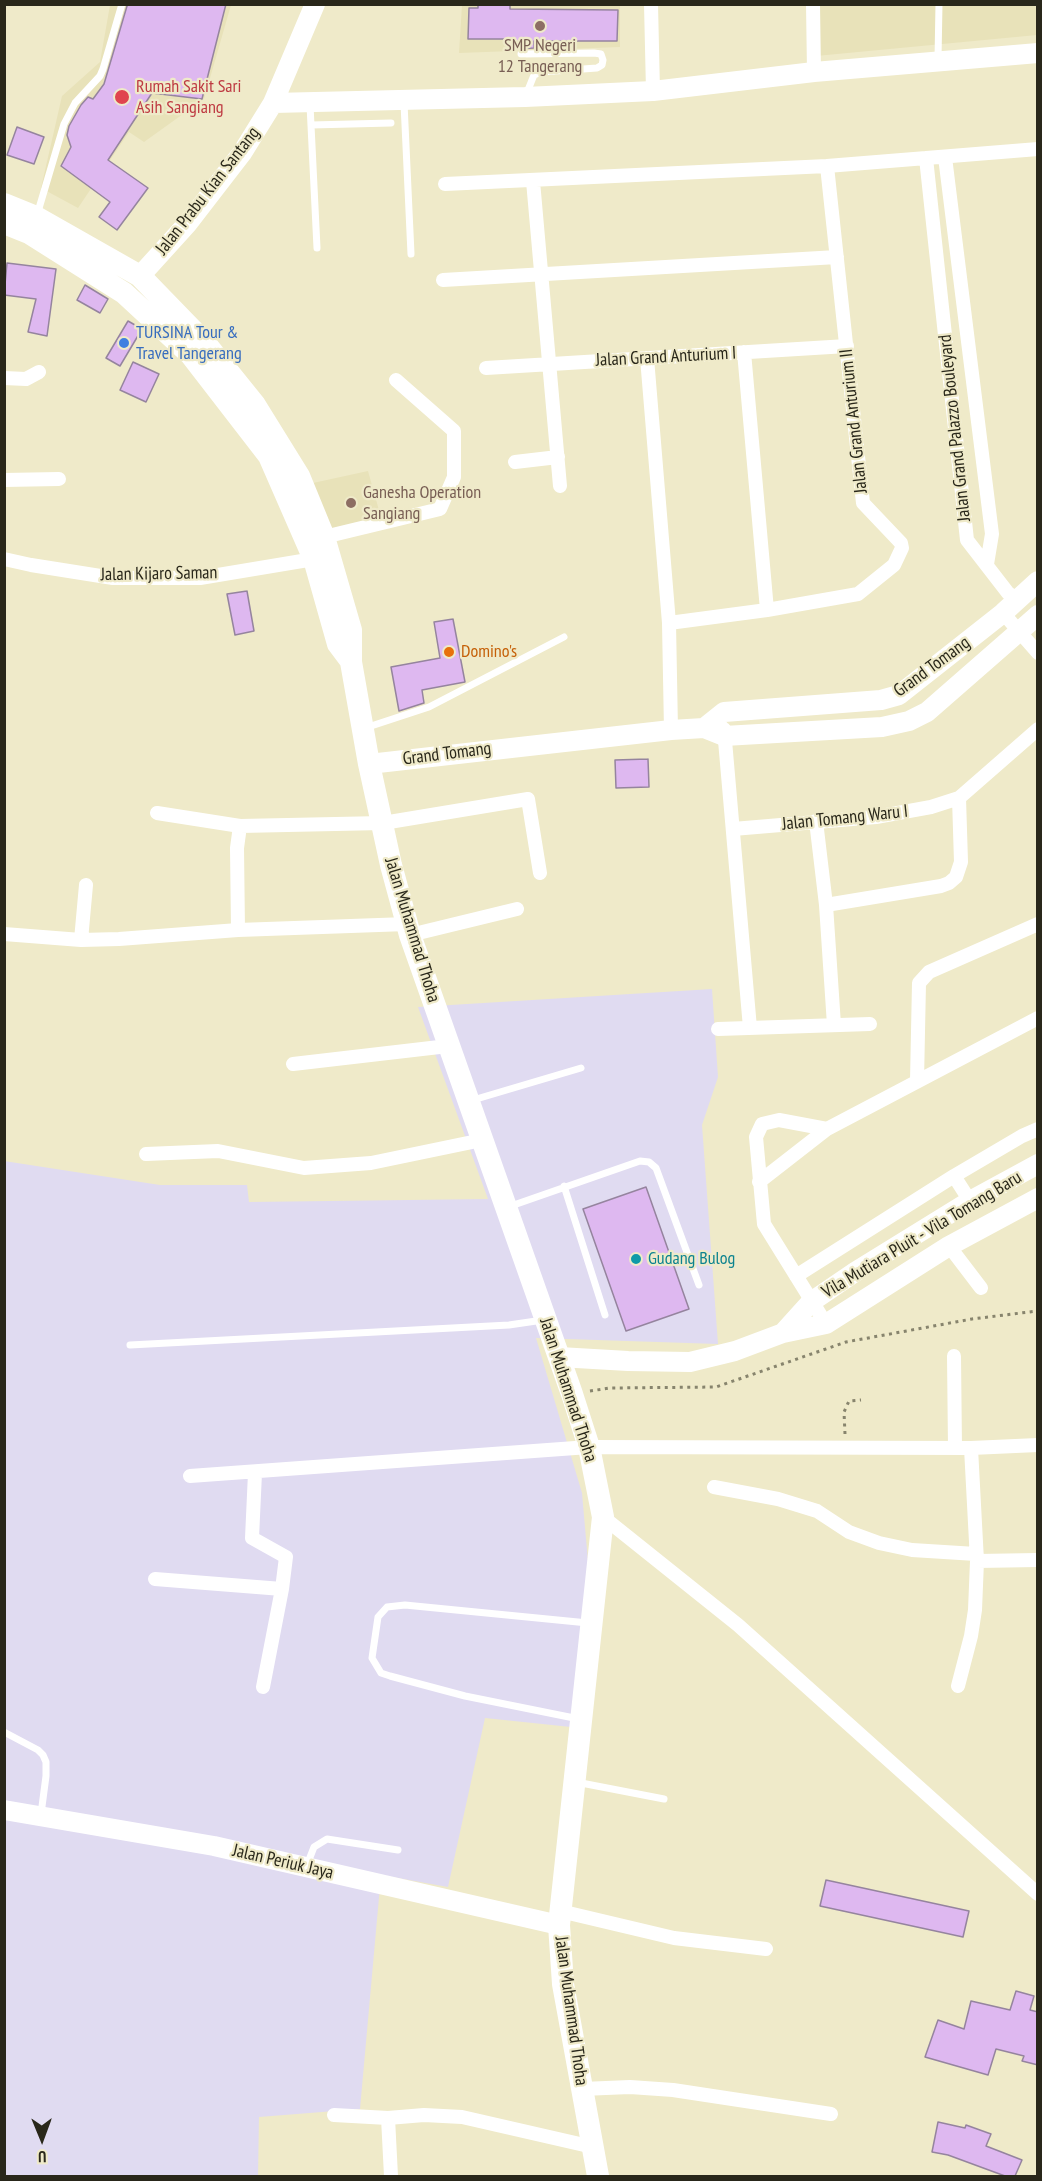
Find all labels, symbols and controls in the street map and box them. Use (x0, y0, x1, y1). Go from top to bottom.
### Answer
marker: SMP Negeri 12 Tangerang (533, 19, 547, 33)
place label: SMP Negeri 12 Tangerang (498, 35, 582, 78)
place label: Rumah Sakit Sari Asih Sangiang (136, 76, 241, 118)
marker: Rumah Sakit Sari Asih Sangiang (113, 88, 131, 106)
street label: Jalan Prabu Kian Santang (151, 123, 265, 259)
place label: TURSINA Tour & Travel Tangerang (136, 322, 242, 364)
street label: Jalan Grand Palazzo Bouleyard (934, 333, 976, 523)
marker: TURSINA Tour & Travel Tangerang (117, 336, 131, 350)
street label: Jalan Grand Anturium I (595, 343, 737, 371)
street label: Jalan Grand Anturium II (836, 348, 872, 494)
place label: Ganesha Operation Sangiang (363, 482, 481, 524)
marker: Ganesha Operation Sangiang (344, 496, 358, 510)
street label: Jalan Kijaro Saman (100, 562, 218, 586)
street label: Grand Tomang (890, 632, 974, 702)
place label: Domino's (461, 641, 517, 663)
marker: Domino's (442, 645, 456, 659)
street label: Grand Tomang (401, 738, 493, 770)
street label: Jalan Tomang Waru I (781, 801, 909, 835)
street label: Jalan Muhammad Thoha (380, 855, 444, 1005)
street label: Vila Mutiara Pluit - Vila Tomang Baru (818, 1167, 1026, 1303)
place label: Gudang Bulog (648, 1248, 735, 1270)
marker: Gudang Bulog (629, 1252, 643, 1266)
street label: Jalan Muhammad Thoha (535, 1315, 601, 1465)
street label: Jalan Periuk Jaya (231, 1840, 335, 1884)
street label: Jalan Muhammad Thoha (550, 1935, 592, 2087)
north arrow (12, 2109, 72, 2169)
text: U (38, 2147, 47, 2167)

